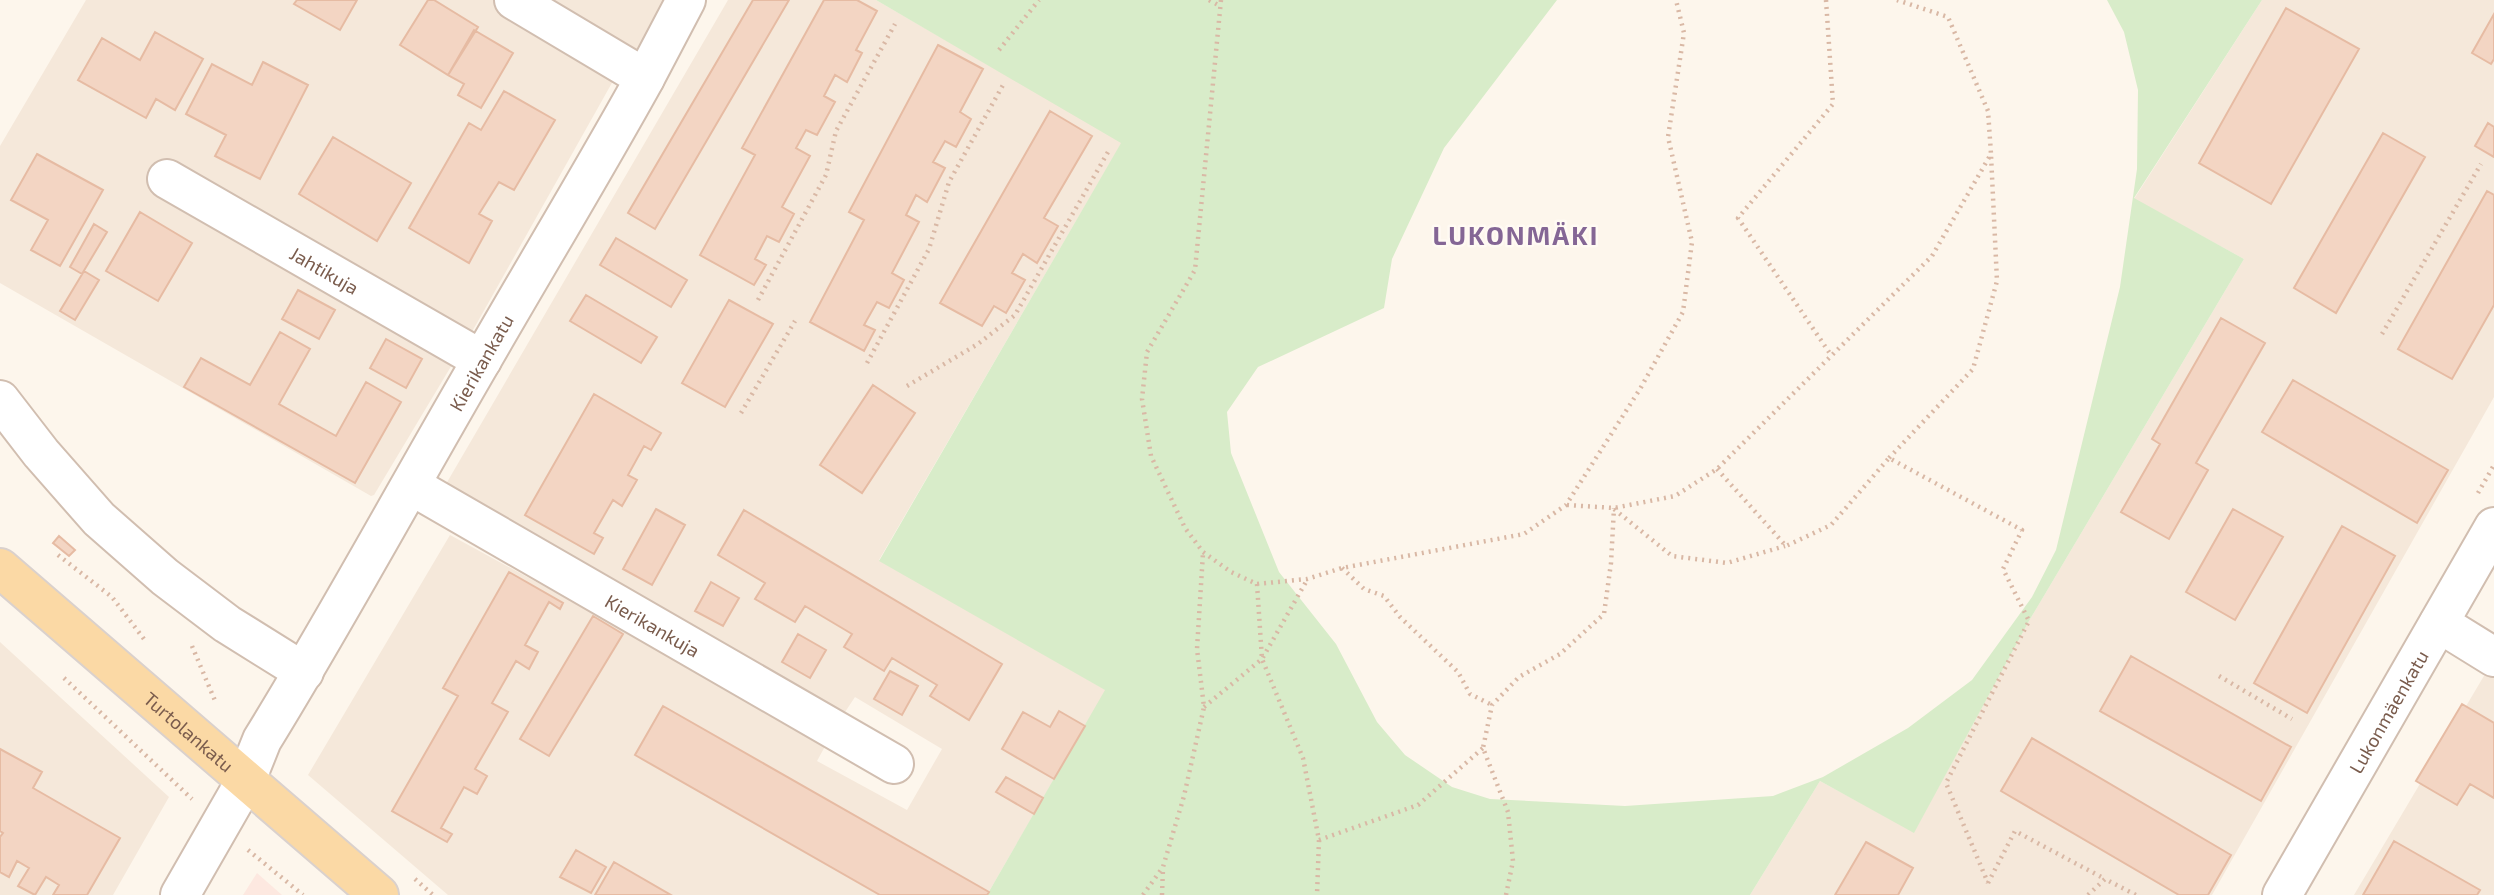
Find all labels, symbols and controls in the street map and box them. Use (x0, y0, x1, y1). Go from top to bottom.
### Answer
district label: LUKONMÄKI (1433, 219, 1599, 250)
street label: Jahtikuja (286, 241, 363, 298)
street label: Kierikankatu (444, 310, 517, 415)
street label: Kierikankuja (601, 589, 704, 661)
street label: Lukonmäenkatu (2343, 646, 2432, 777)
street label: Turtolankatu (140, 686, 239, 776)

